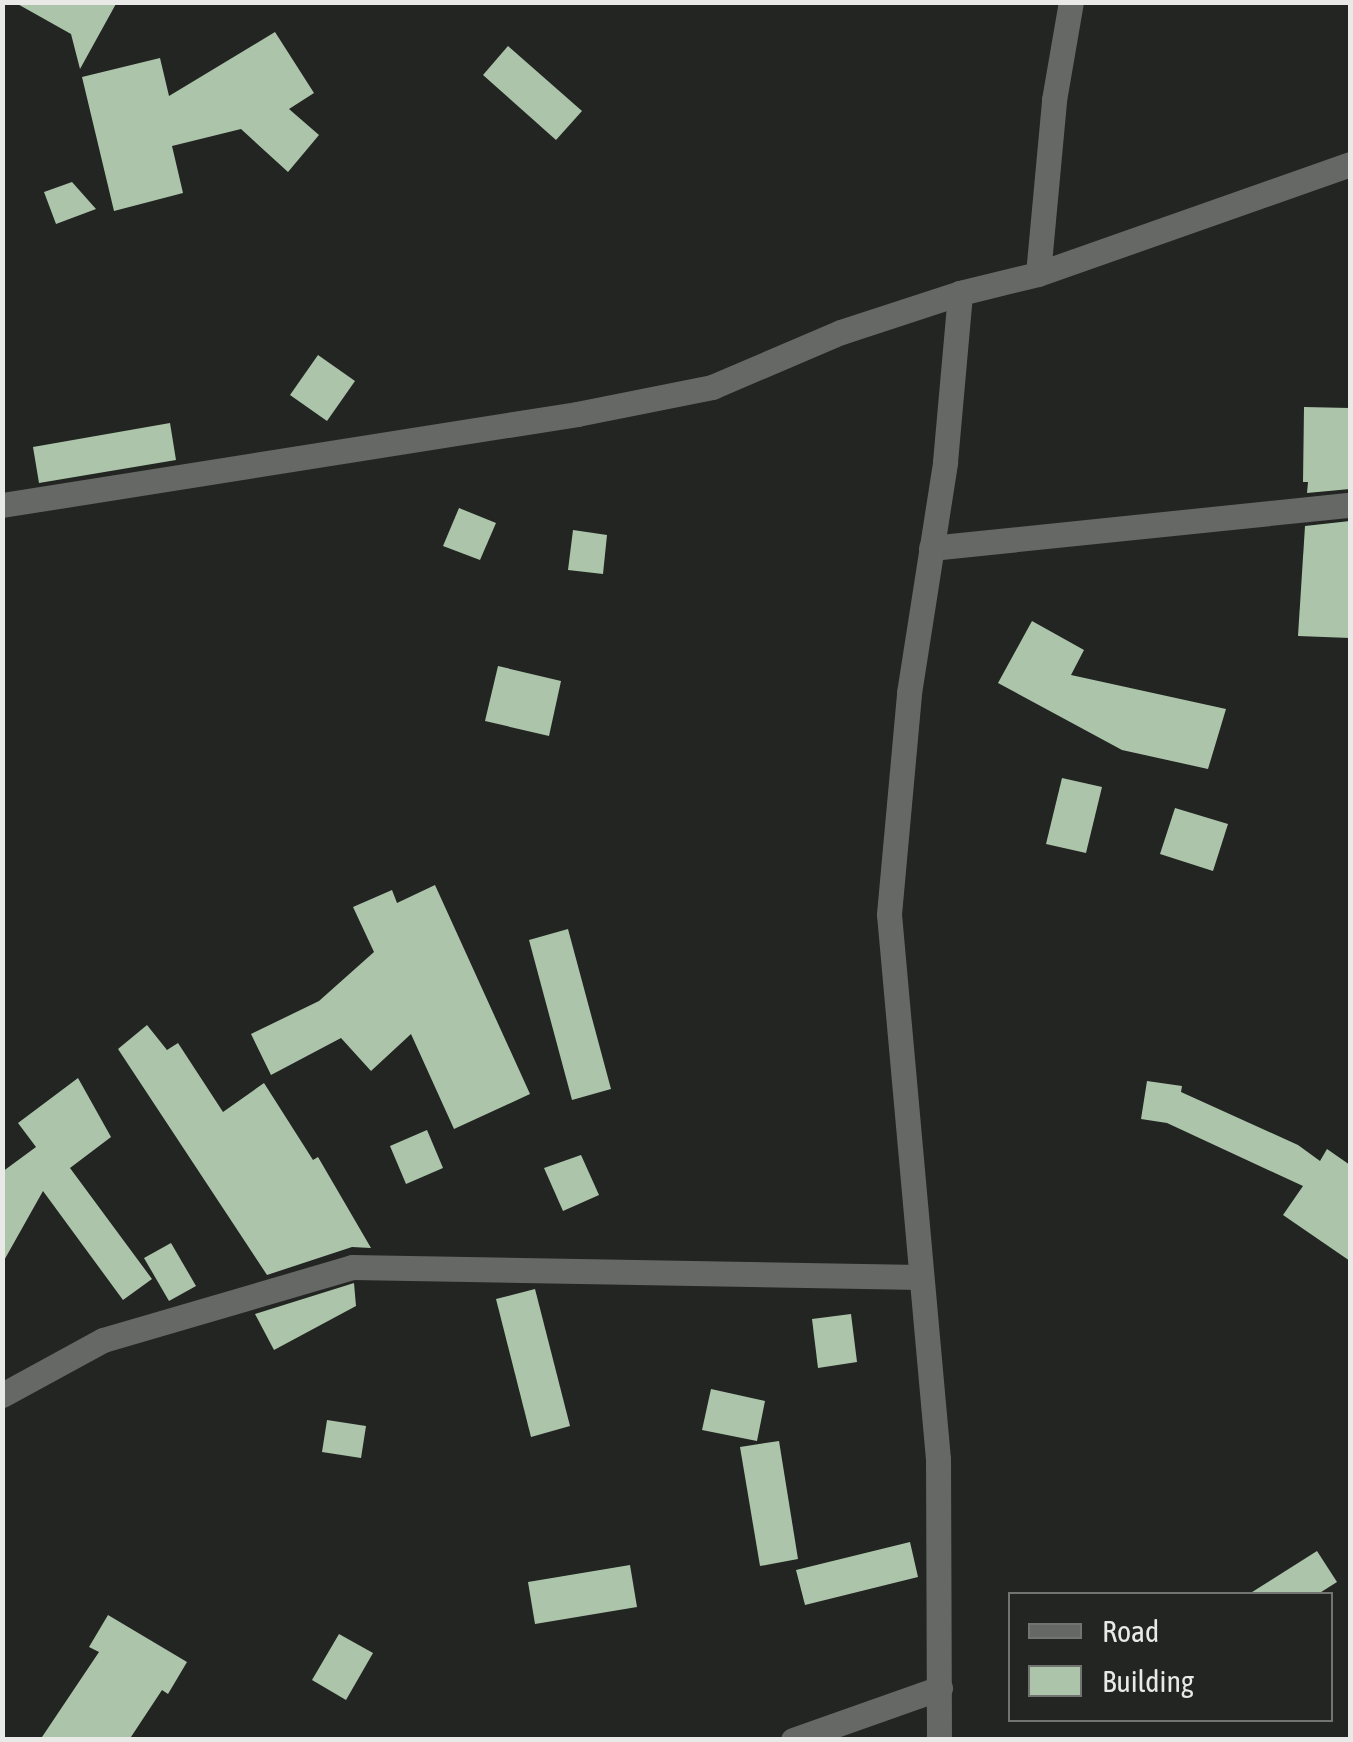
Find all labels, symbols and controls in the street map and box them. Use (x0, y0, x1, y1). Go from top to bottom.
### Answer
legend (1008, 1592, 1333, 1722)
text: Road (1102, 1614, 1159, 1648)
text: Building (1102, 1664, 1194, 1698)

